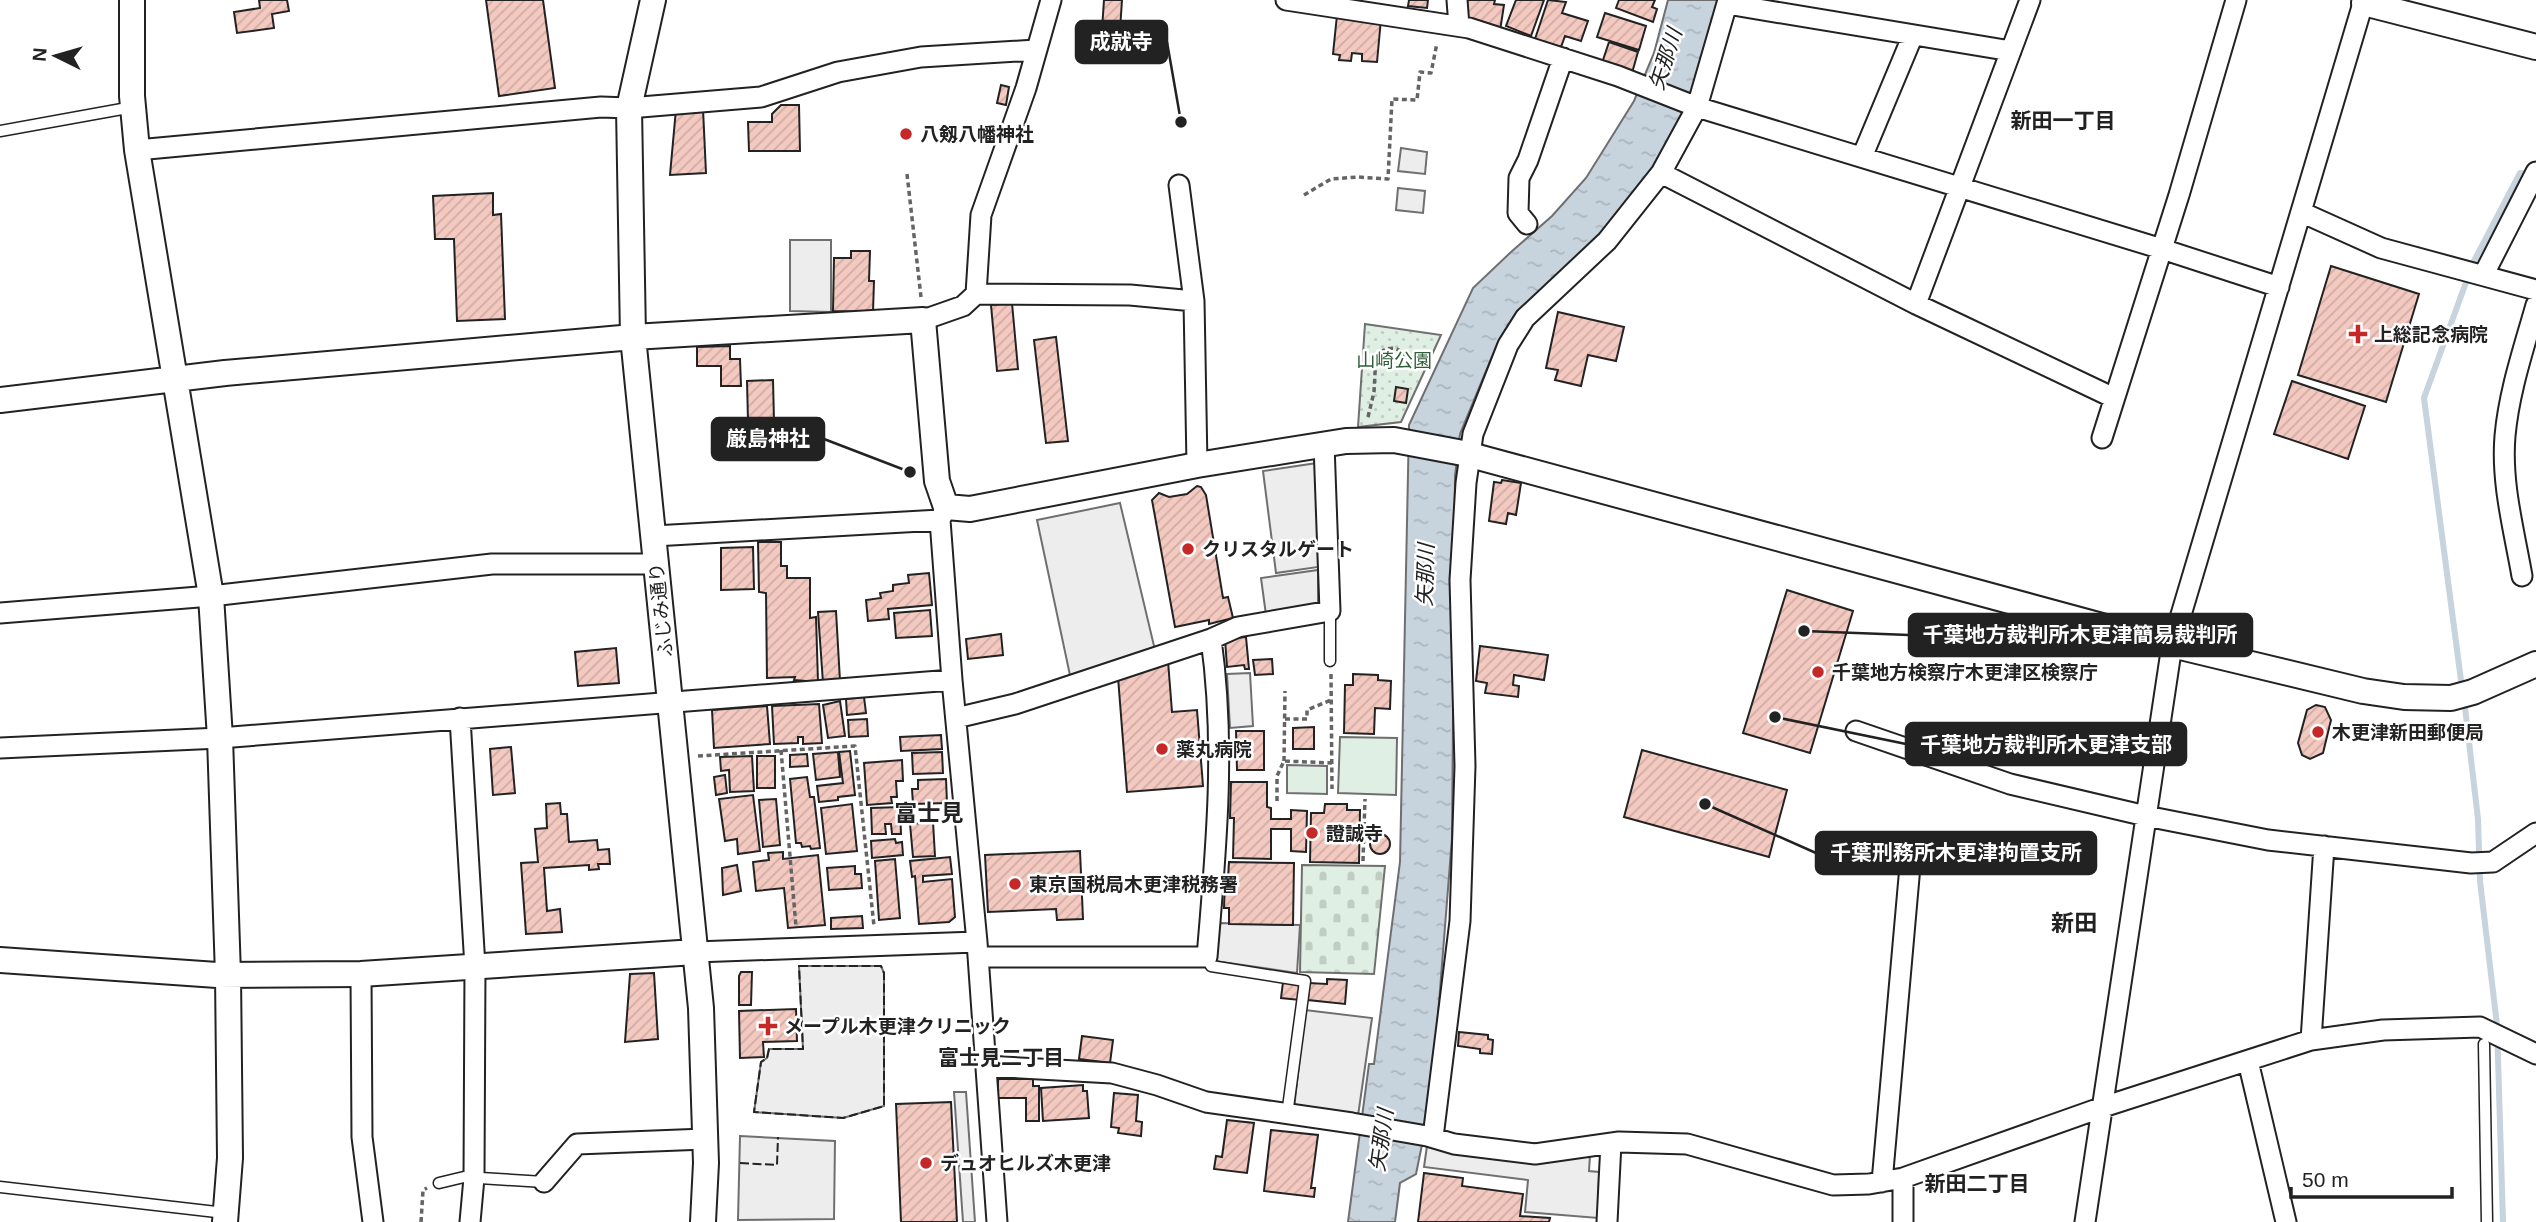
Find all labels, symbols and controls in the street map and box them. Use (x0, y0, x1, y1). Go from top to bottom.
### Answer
north arrow (21, 21, 91, 91)
callout: 成就寺 (1076, 21, 1167, 63)
water label: 矢那川 (1644, 24, 1686, 93)
text: 成就寺 (1090, 30, 1153, 53)
text: N (29, 47, 51, 62)
district label: 新田一丁目 (2011, 109, 2116, 132)
place label: 八剱八幡神社 (920, 124, 1034, 145)
marker: 八剱八幡神社 (898, 126, 914, 142)
marker: 上総記念病院 (2348, 324, 2368, 344)
place label: 上総記念病院 (2374, 324, 2488, 345)
park label: 山崎公園 (1356, 350, 1432, 371)
callout: 厳島神社 (712, 418, 824, 460)
text: 厳島神社 (726, 427, 810, 450)
place label: クリスタルゲート (1202, 539, 1354, 560)
marker: クリスタルゲート (1180, 541, 1196, 557)
water label: 矢那川 (1412, 541, 1438, 607)
street label: ふじみ通り (646, 562, 676, 658)
callout: 千葉地方裁判所木更津簡易裁判所 (1909, 614, 2252, 656)
text: 千葉地方裁判所木更津簡易裁判所 (1923, 623, 2238, 646)
place label: 千葉地方検察庁木更津区検察庁 (1832, 662, 2098, 683)
marker: 千葉地方検察庁木更津区検察庁 (1810, 664, 1826, 680)
place label: 木更津新田郵便局 (2332, 722, 2484, 743)
callout: 千葉地方裁判所木更津支部 (1906, 723, 2186, 765)
marker: 木更津新田郵便局 (2310, 724, 2326, 740)
text: 千葉地方裁判所木更津支部 (1920, 733, 2172, 756)
place label: 薬丸病院 (1176, 739, 1252, 760)
marker: 薬丸病院 (1154, 741, 1170, 757)
district label: 富士見 (895, 800, 964, 826)
place label: 證誠寺 (1326, 823, 1383, 844)
marker: 證誠寺 (1304, 825, 1320, 841)
callout: 千葉刑務所木更津拘置支所 (1816, 832, 2096, 874)
text: 千葉刑務所木更津拘置支所 (1830, 841, 2082, 864)
place label: 東京国税局木更津税務署 (1029, 874, 1238, 895)
marker: 東京国税局木更津税務署 (1007, 876, 1023, 892)
district label: 新田 (2051, 910, 2097, 936)
marker: メープル木更津クリニック (758, 1016, 778, 1036)
place label: メープル木更津クリニック (784, 1016, 1011, 1037)
district label: 富士見二丁目 (938, 1046, 1064, 1069)
water label: 矢那川 (1365, 1105, 1397, 1173)
place label: デュオヒルズ木更津 (940, 1153, 1111, 1174)
marker: デュオヒルズ木更津 (918, 1155, 934, 1171)
scale bar (2291, 1156, 2452, 1200)
text: 50 m (2302, 1168, 2349, 1191)
district label: 新田二丁目 (1925, 1172, 2030, 1195)

